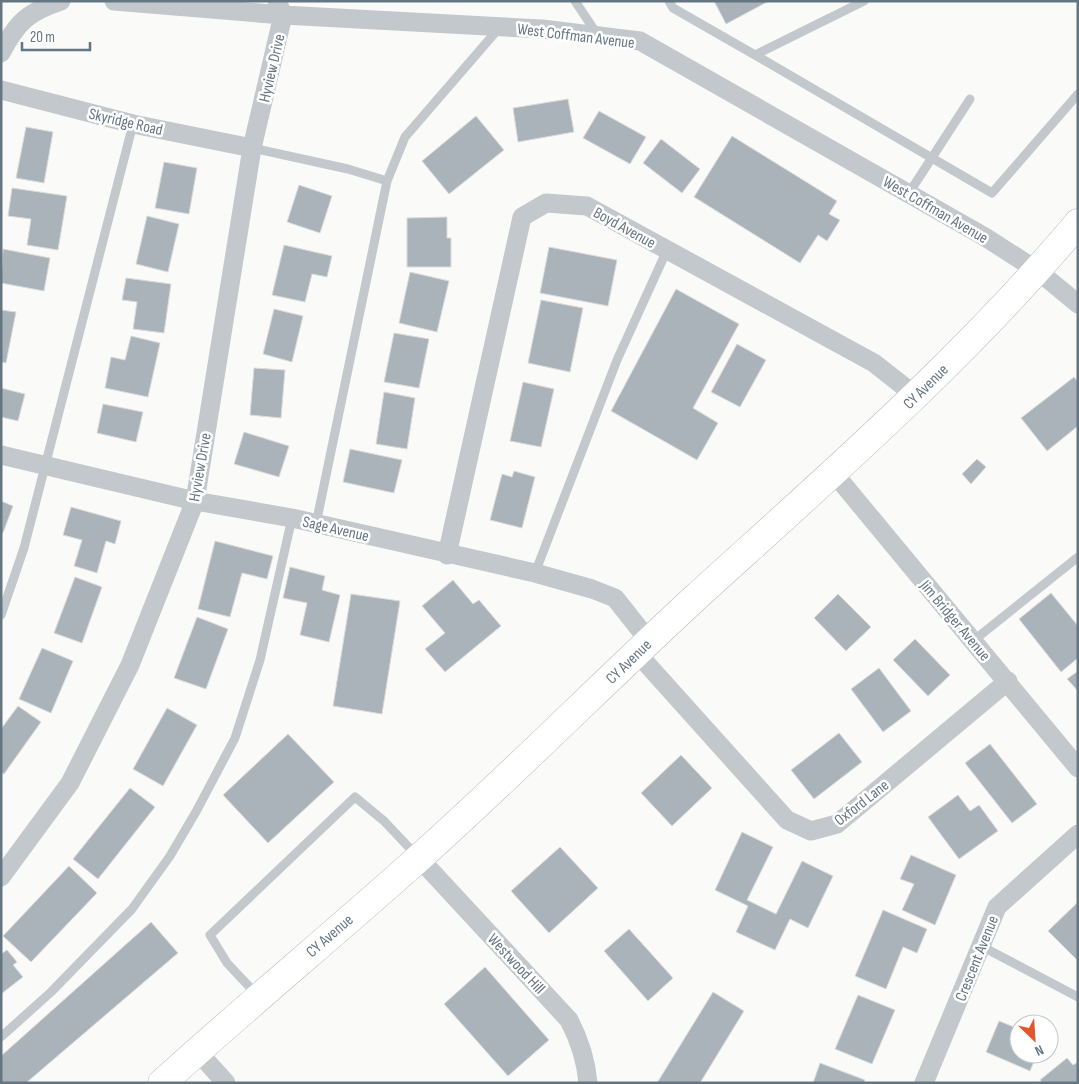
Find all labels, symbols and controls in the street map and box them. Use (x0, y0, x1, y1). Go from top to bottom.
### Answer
scale bar (22, 20, 90, 52)
street label: West Coffman Avenue (516, 20, 636, 53)
text: 20 m (30, 28, 55, 47)
street label: Hyview Drive (255, 32, 290, 104)
street label: Skyridge Road (87, 105, 165, 140)
street label: West Coffman Avenue (879, 173, 991, 248)
street label: Boyd Avenue (590, 204, 659, 253)
street label: CY Avenue (900, 361, 953, 414)
street label: Hyview Drive (185, 431, 216, 503)
street label: Sage Avenue (301, 513, 371, 546)
street label: Jim Bridger Avenue (915, 576, 994, 665)
street label: CY Avenue (602, 636, 656, 688)
street label: Oxford Lane (831, 776, 893, 830)
street label: CY Avenue (303, 911, 357, 962)
street label: Crescent Avenue (952, 913, 1003, 1004)
street label: Westwood Hill (483, 930, 549, 998)
north arrow (1009, 1014, 1059, 1064)
text: N (1032, 1041, 1046, 1060)

